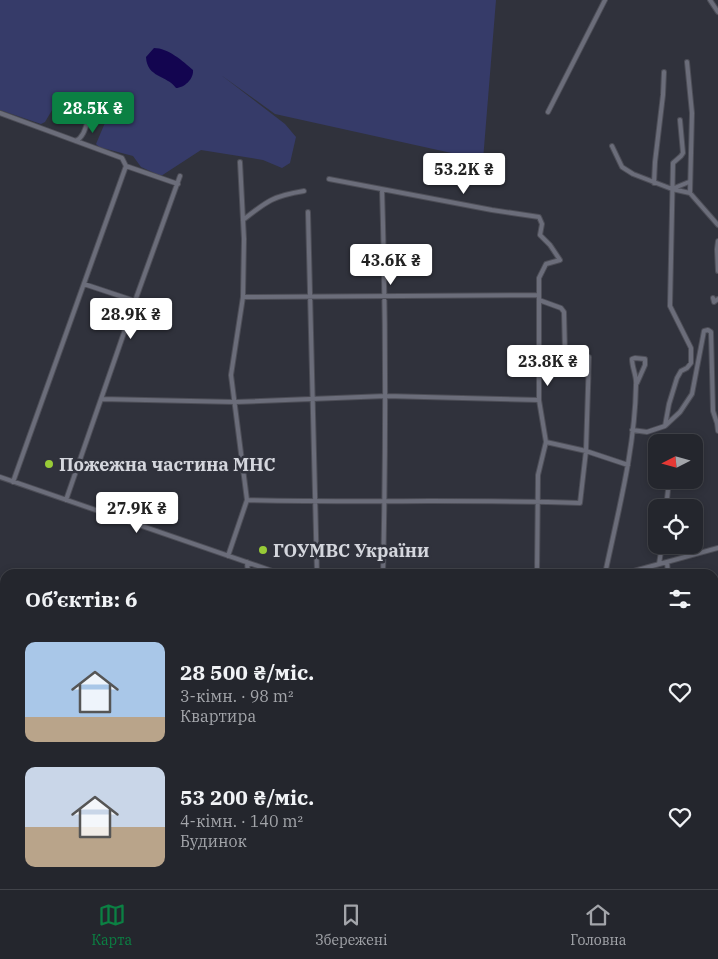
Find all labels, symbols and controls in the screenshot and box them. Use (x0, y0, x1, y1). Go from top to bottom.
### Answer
pin: 28.5K ₴ (47, 92, 139, 134)
text: 28.5K ₴ (63, 98, 123, 118)
pin: 53.2K ₴ (418, 152, 510, 195)
text: 53.2K ₴ (434, 159, 494, 179)
pin: 43.6K ₴ (345, 244, 437, 286)
text: 43.6K ₴ (361, 250, 421, 270)
pin: 28.9K ₴ (85, 298, 177, 340)
text: 28.9K ₴ (101, 304, 161, 324)
pin: 23.8K ₴ (502, 344, 594, 387)
text: 23.8K ₴ (518, 351, 578, 371)
north arrow (648, 434, 702, 489)
map controls (648, 434, 703, 554)
place label: Пожежна частина МНС (59, 453, 276, 476)
marker: Пожежна частина МНС (43, 458, 55, 470)
pin: 27.9K ₴ (91, 492, 183, 534)
text: 27.9K ₴ (107, 498, 167, 518)
button: locate (648, 499, 703, 554)
place label: ГОУМВС України (273, 539, 429, 562)
marker: ГОУМВС України (257, 544, 269, 556)
text: Об’єктів: 6 (25, 585, 138, 613)
icon: filters (666, 585, 694, 613)
text: 28 500 ₴/міс. (180, 658, 314, 686)
icon: home (65, 662, 125, 722)
icon: heart (666, 678, 694, 706)
text: 3-кімн. · 98 m² (180, 686, 293, 706)
text: Квартира (180, 706, 256, 726)
text: 53 200 ₴/міс. (180, 783, 314, 811)
icon: home (65, 787, 125, 847)
icon: heart (666, 803, 694, 831)
text: 4-кімн. · 140 m² (180, 811, 303, 831)
text: Будинок (180, 831, 247, 851)
tab: Карта (92, 901, 132, 949)
tab: Збережені (315, 901, 387, 949)
tab: Головна (570, 901, 626, 949)

